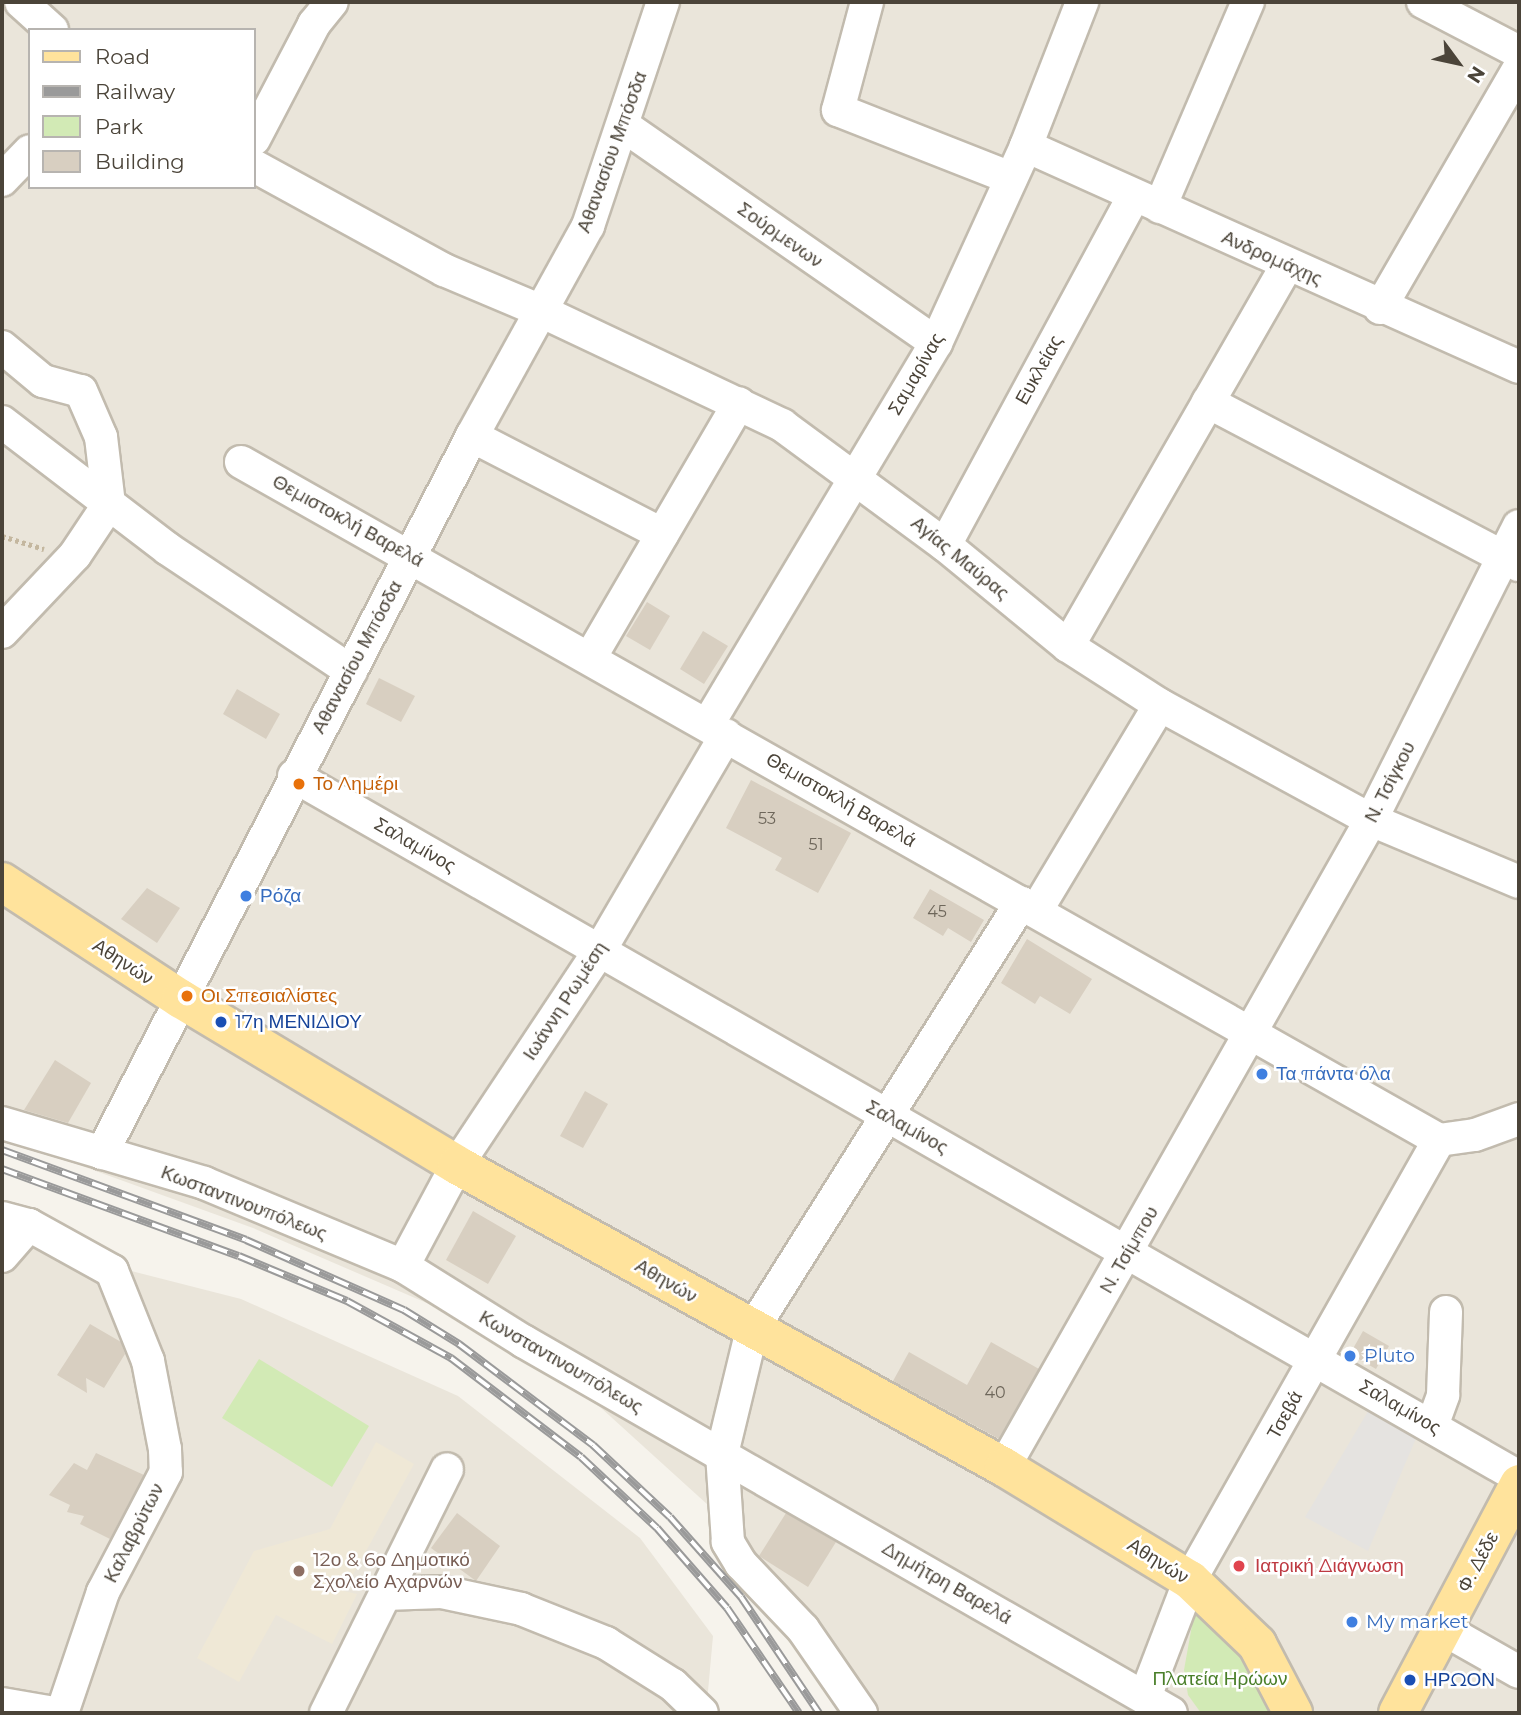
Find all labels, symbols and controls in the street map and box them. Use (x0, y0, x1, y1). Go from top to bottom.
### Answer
legend (28, 28, 256, 189)
north arrow (1423, 28, 1493, 98)
text: Road (95, 44, 150, 69)
text: N (1462, 62, 1490, 87)
street label: Αθανασίου Μπόσδα (572, 68, 652, 236)
text: Railway (95, 79, 175, 104)
text: Park (95, 114, 143, 139)
text: Building (95, 149, 185, 174)
street label: Σούρμενων (733, 197, 827, 273)
street label: Ανδρομάχης (1218, 226, 1326, 290)
street label: Σαμαρίνας (883, 329, 949, 419)
street label: Ευκλείας (1011, 331, 1067, 409)
street label: Θεμιστοκλή Βαρελά (268, 470, 428, 572)
street label: Αγίας Μαύρας (906, 512, 1014, 604)
street label: Αθανασίου Μπόσδα (307, 577, 407, 737)
street label: Ν. Τσίγκου (1360, 738, 1420, 826)
street label: Θεμιστοκλή Βαρελά (762, 748, 920, 852)
place label: Το Λημέρι (313, 773, 398, 795)
marker: Το Λημέρι (291, 776, 307, 792)
house number: 53 (758, 809, 776, 829)
street label: Σαλαμίνος (370, 813, 460, 877)
house number: 51 (809, 835, 823, 855)
place label: Ρόζα (260, 885, 301, 907)
marker: Ρόζα (238, 888, 254, 904)
house number: 45 (927, 902, 947, 922)
street label: Αθηνών (88, 934, 158, 990)
street label: Ιωάννη Ρωμέση (518, 937, 612, 1065)
place label: Οι Σπεσιαλίστες (201, 985, 337, 1007)
marker: Οι Σπεσιαλίστες (179, 988, 195, 1004)
place label: 17η ΜΕΝΙΔΙΟΥ (235, 1011, 362, 1033)
marker: 17η ΜΕΝΙΔΙΟΥ (213, 1014, 229, 1030)
place label: Τα πάντα όλα (1276, 1063, 1391, 1085)
marker: Τα πάντα όλα (1254, 1066, 1270, 1082)
street label: Σαλαμίνος (862, 1095, 952, 1159)
street label: Κωσταντινουπόλεως (158, 1161, 330, 1245)
street label: N. Τσίμπου (1095, 1202, 1163, 1298)
street label: Αθηνών (631, 1254, 701, 1308)
street label: Κωνσταντινουπόλεως (475, 1306, 647, 1418)
place label: Pluto (1364, 1345, 1415, 1367)
marker: Pluto (1342, 1348, 1358, 1364)
street label: Σαλαμίνος (1355, 1375, 1445, 1439)
house number: 40 (984, 1383, 1006, 1403)
street label: Τσεβά (1263, 1387, 1307, 1443)
street label: Καλαβρύτων (99, 1480, 169, 1586)
street label: Φ. Δέδε (1453, 1528, 1503, 1596)
street label: Αθηνών (1123, 1533, 1193, 1589)
street label: Δημήτρη Βαρελά (878, 1537, 1016, 1629)
place label: 12ο & 6ο Δημοτικό Σχολείο Αχαρνών (313, 1549, 470, 1593)
place label: Ιατρική Διάγνωση (1255, 1555, 1404, 1577)
marker: Ιατρική Διάγνωση (1229, 1556, 1249, 1576)
marker: 12ο & 6ο Δημοτικό Σχολείο Αχαρνών (291, 1563, 307, 1579)
place label: My market (1366, 1611, 1468, 1633)
marker: My market (1344, 1614, 1360, 1630)
park label: Πλατεία Ηρώων (1153, 1668, 1287, 1690)
place label: ΗΡΩΟΝ (1424, 1669, 1495, 1691)
marker: ΗΡΩΟΝ (1402, 1672, 1418, 1688)

